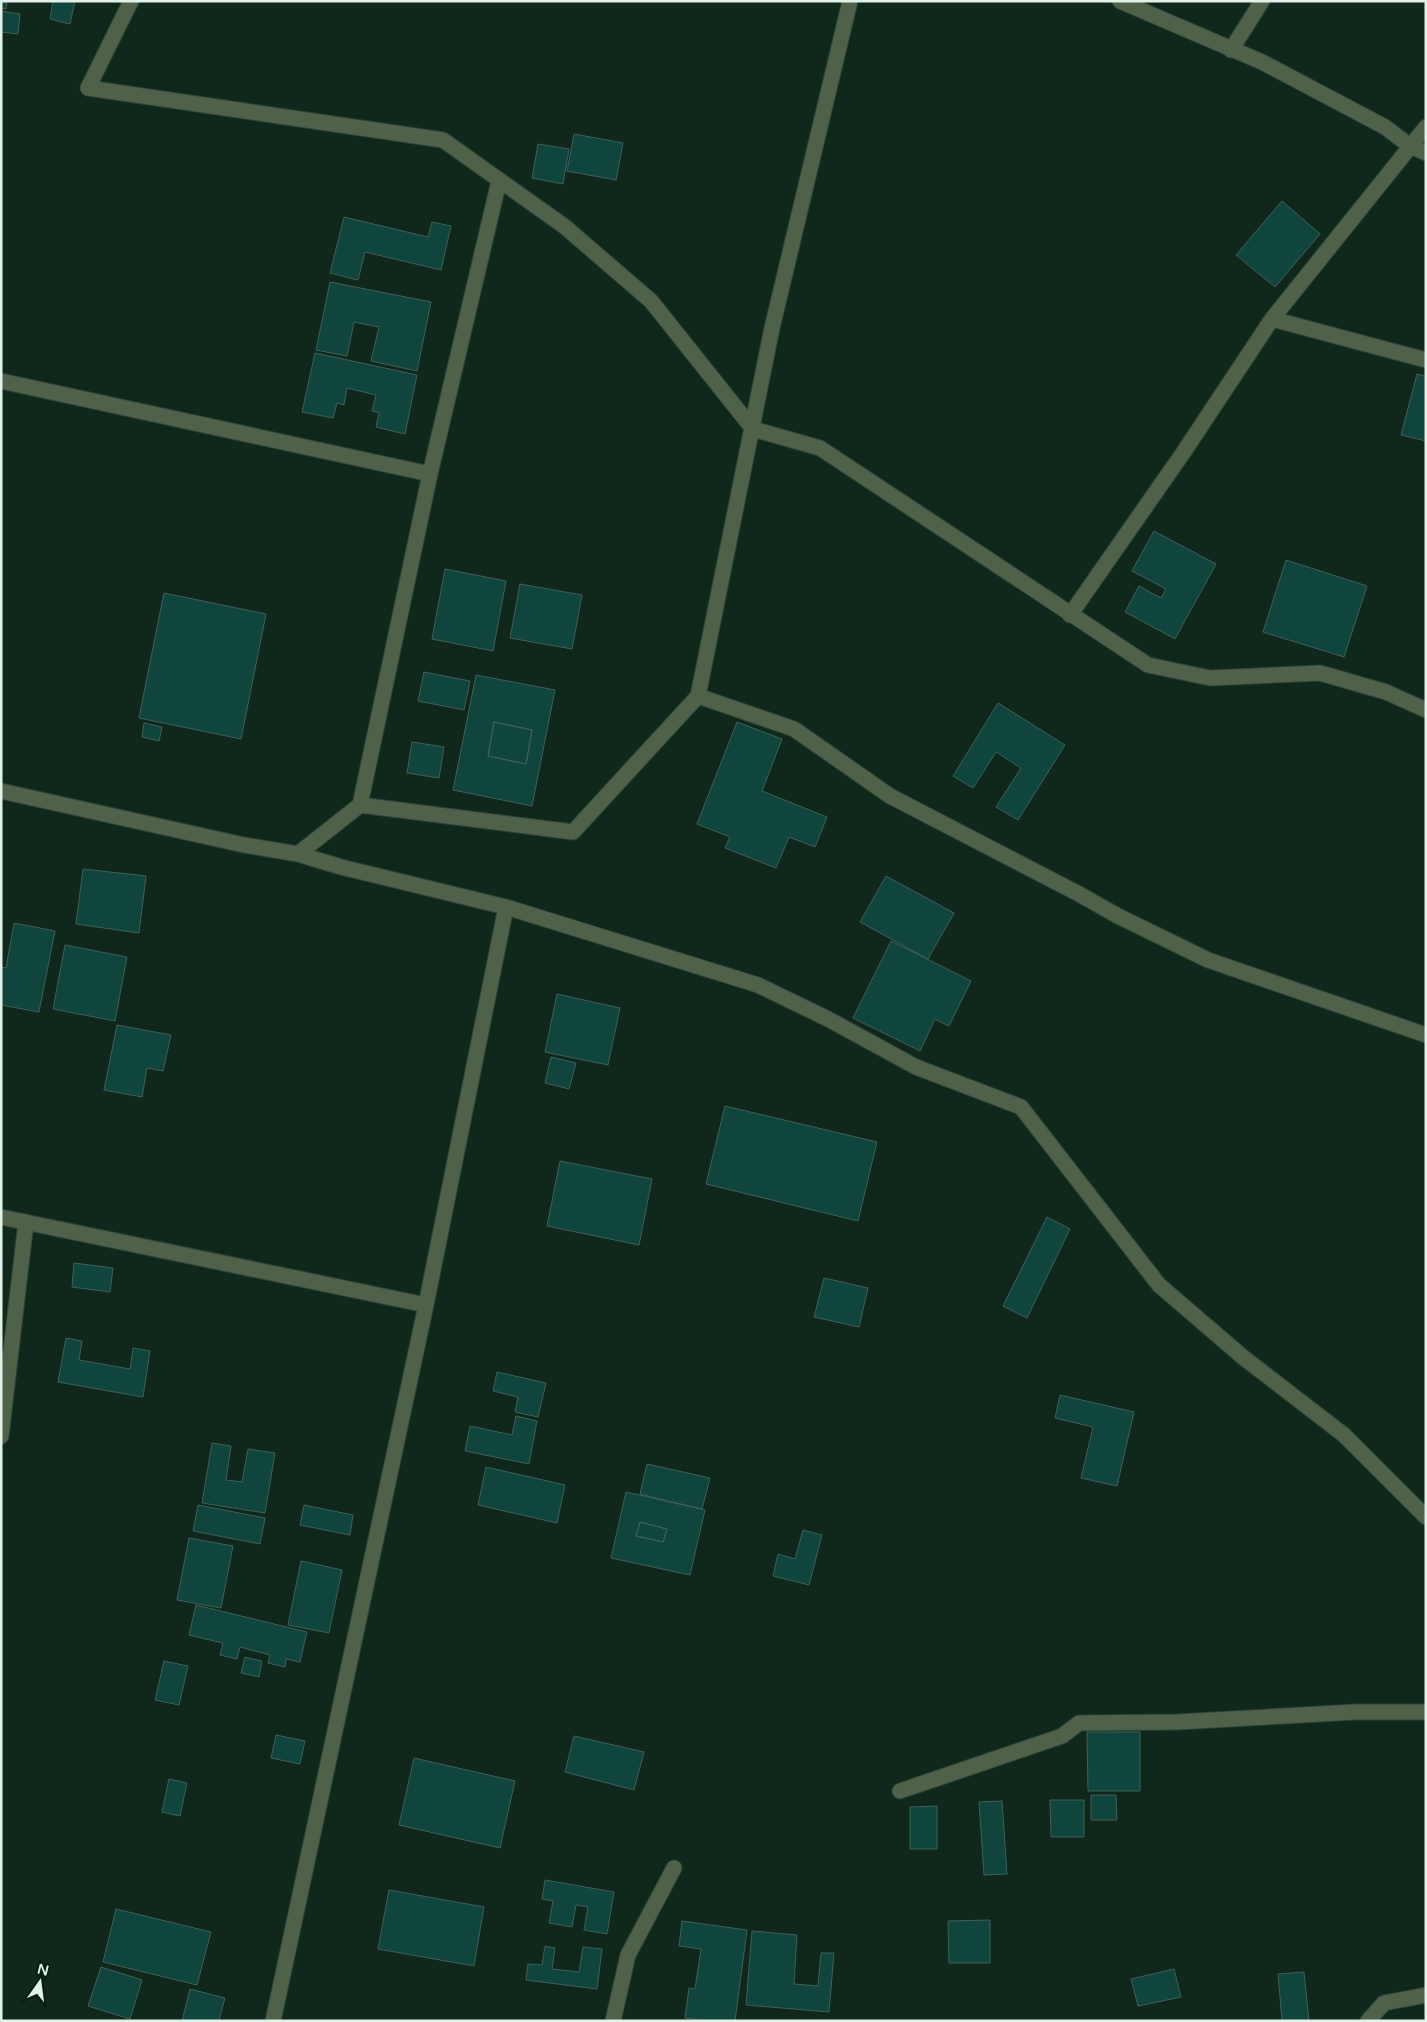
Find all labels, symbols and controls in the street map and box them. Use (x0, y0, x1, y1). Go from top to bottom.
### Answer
north arrow (15, 1957, 65, 2007)
text: N (36, 1960, 51, 1979)

